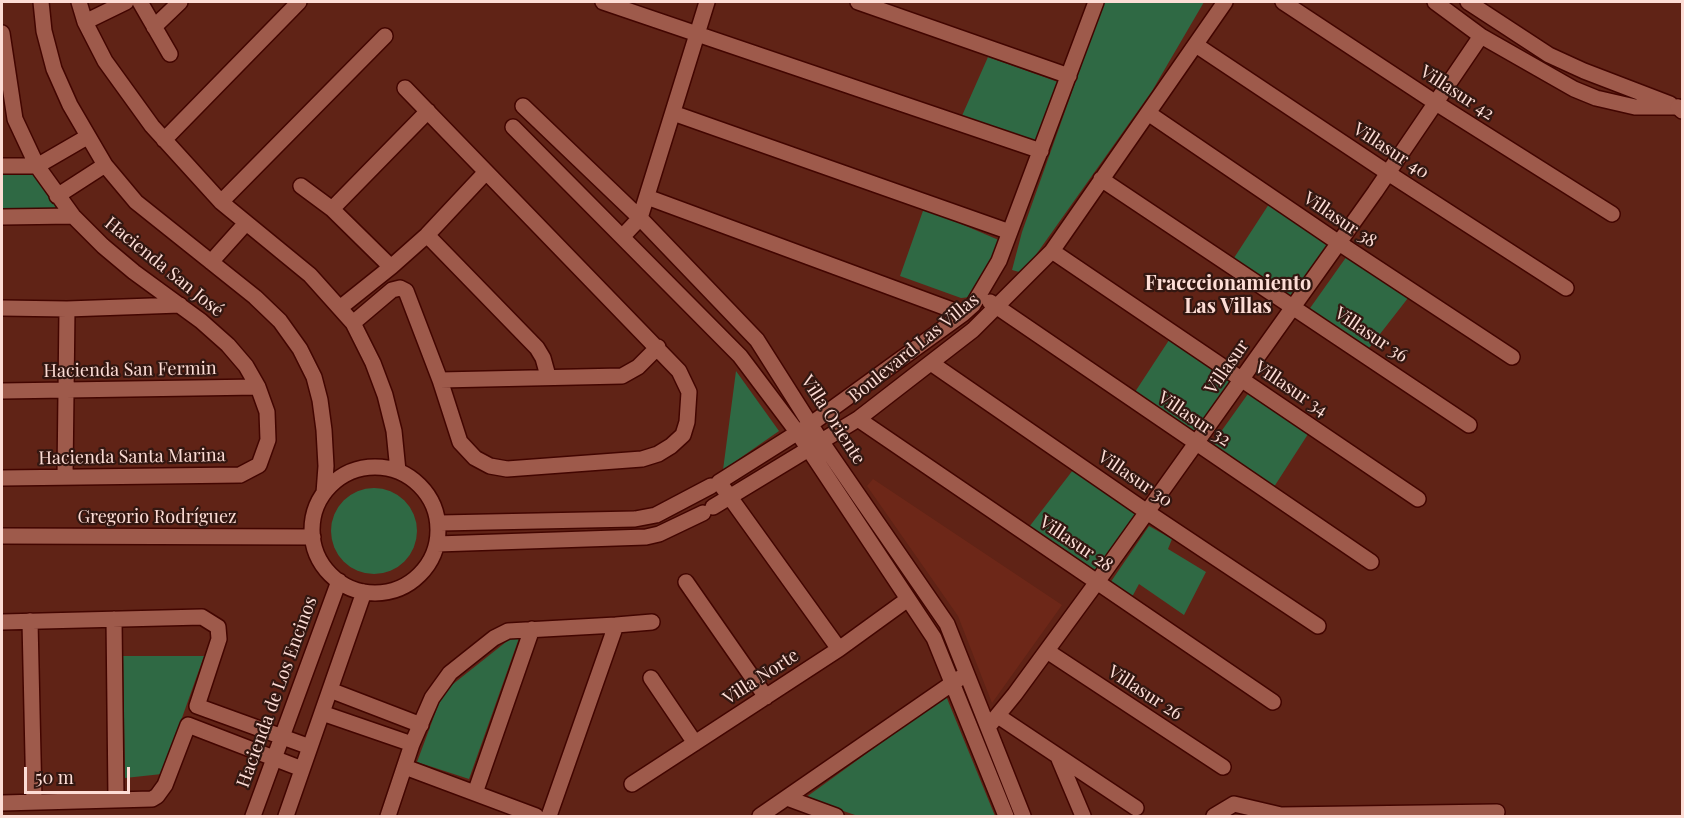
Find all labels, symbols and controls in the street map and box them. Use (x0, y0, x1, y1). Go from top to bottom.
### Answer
street label: Villasur 42 (1416, 61, 1498, 125)
street label: Villasur 40 (1349, 119, 1433, 183)
street label: Villasur 38 (1299, 188, 1381, 252)
street label: Hacienda San José (100, 212, 228, 322)
district label: Fracccionamiento Las Villas (1145, 272, 1311, 319)
street label: Boulevard Las Villas (845, 289, 983, 407)
street label: Villasur 36 (1330, 303, 1412, 367)
street label: Villasur (1200, 335, 1254, 399)
street label: Villasur 34 (1250, 357, 1332, 421)
street label: Hacienda San Fermin (43, 358, 217, 382)
street label: Villa Oriente (796, 371, 870, 469)
street label: Villasur 32 (1154, 387, 1234, 451)
street label: Hacienda Santa Marina (38, 445, 226, 469)
street label: Villasur 30 (1094, 446, 1176, 512)
street label: Gregorio Rodríguez (77, 506, 237, 528)
street label: Villasur 28 (1035, 511, 1117, 577)
street label: Hacienda de Los Encinos (232, 594, 322, 790)
street label: Villa Norte (719, 645, 803, 709)
street label: Villasur 26 (1104, 661, 1186, 725)
scale bar (27, 755, 134, 793)
text: 50 m (35, 765, 74, 789)

